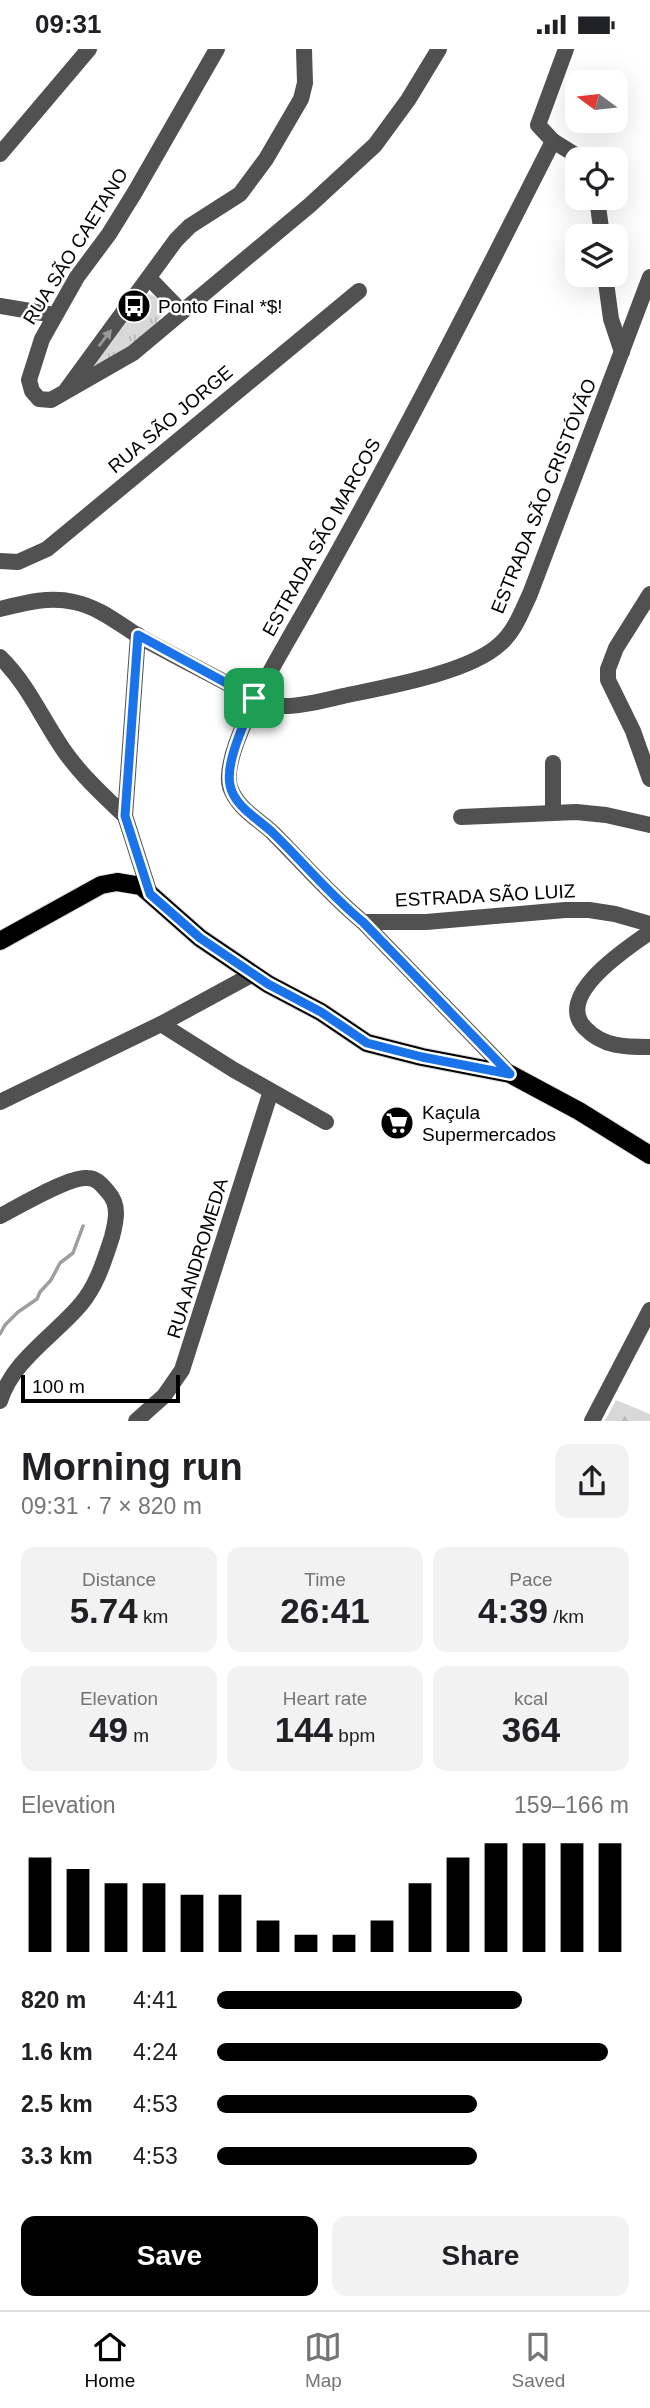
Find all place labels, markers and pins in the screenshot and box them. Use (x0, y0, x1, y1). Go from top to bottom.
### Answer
bus stop icon: Ponto Final *$! (115, 287, 153, 325)
place label: Ponto Final *$! (158, 296, 283, 317)
pin (224, 668, 284, 728)
place label: Kaçula Supermercados (422, 1102, 556, 1145)
supermarket icon: Kaçula Supermercados (378, 1104, 416, 1142)

